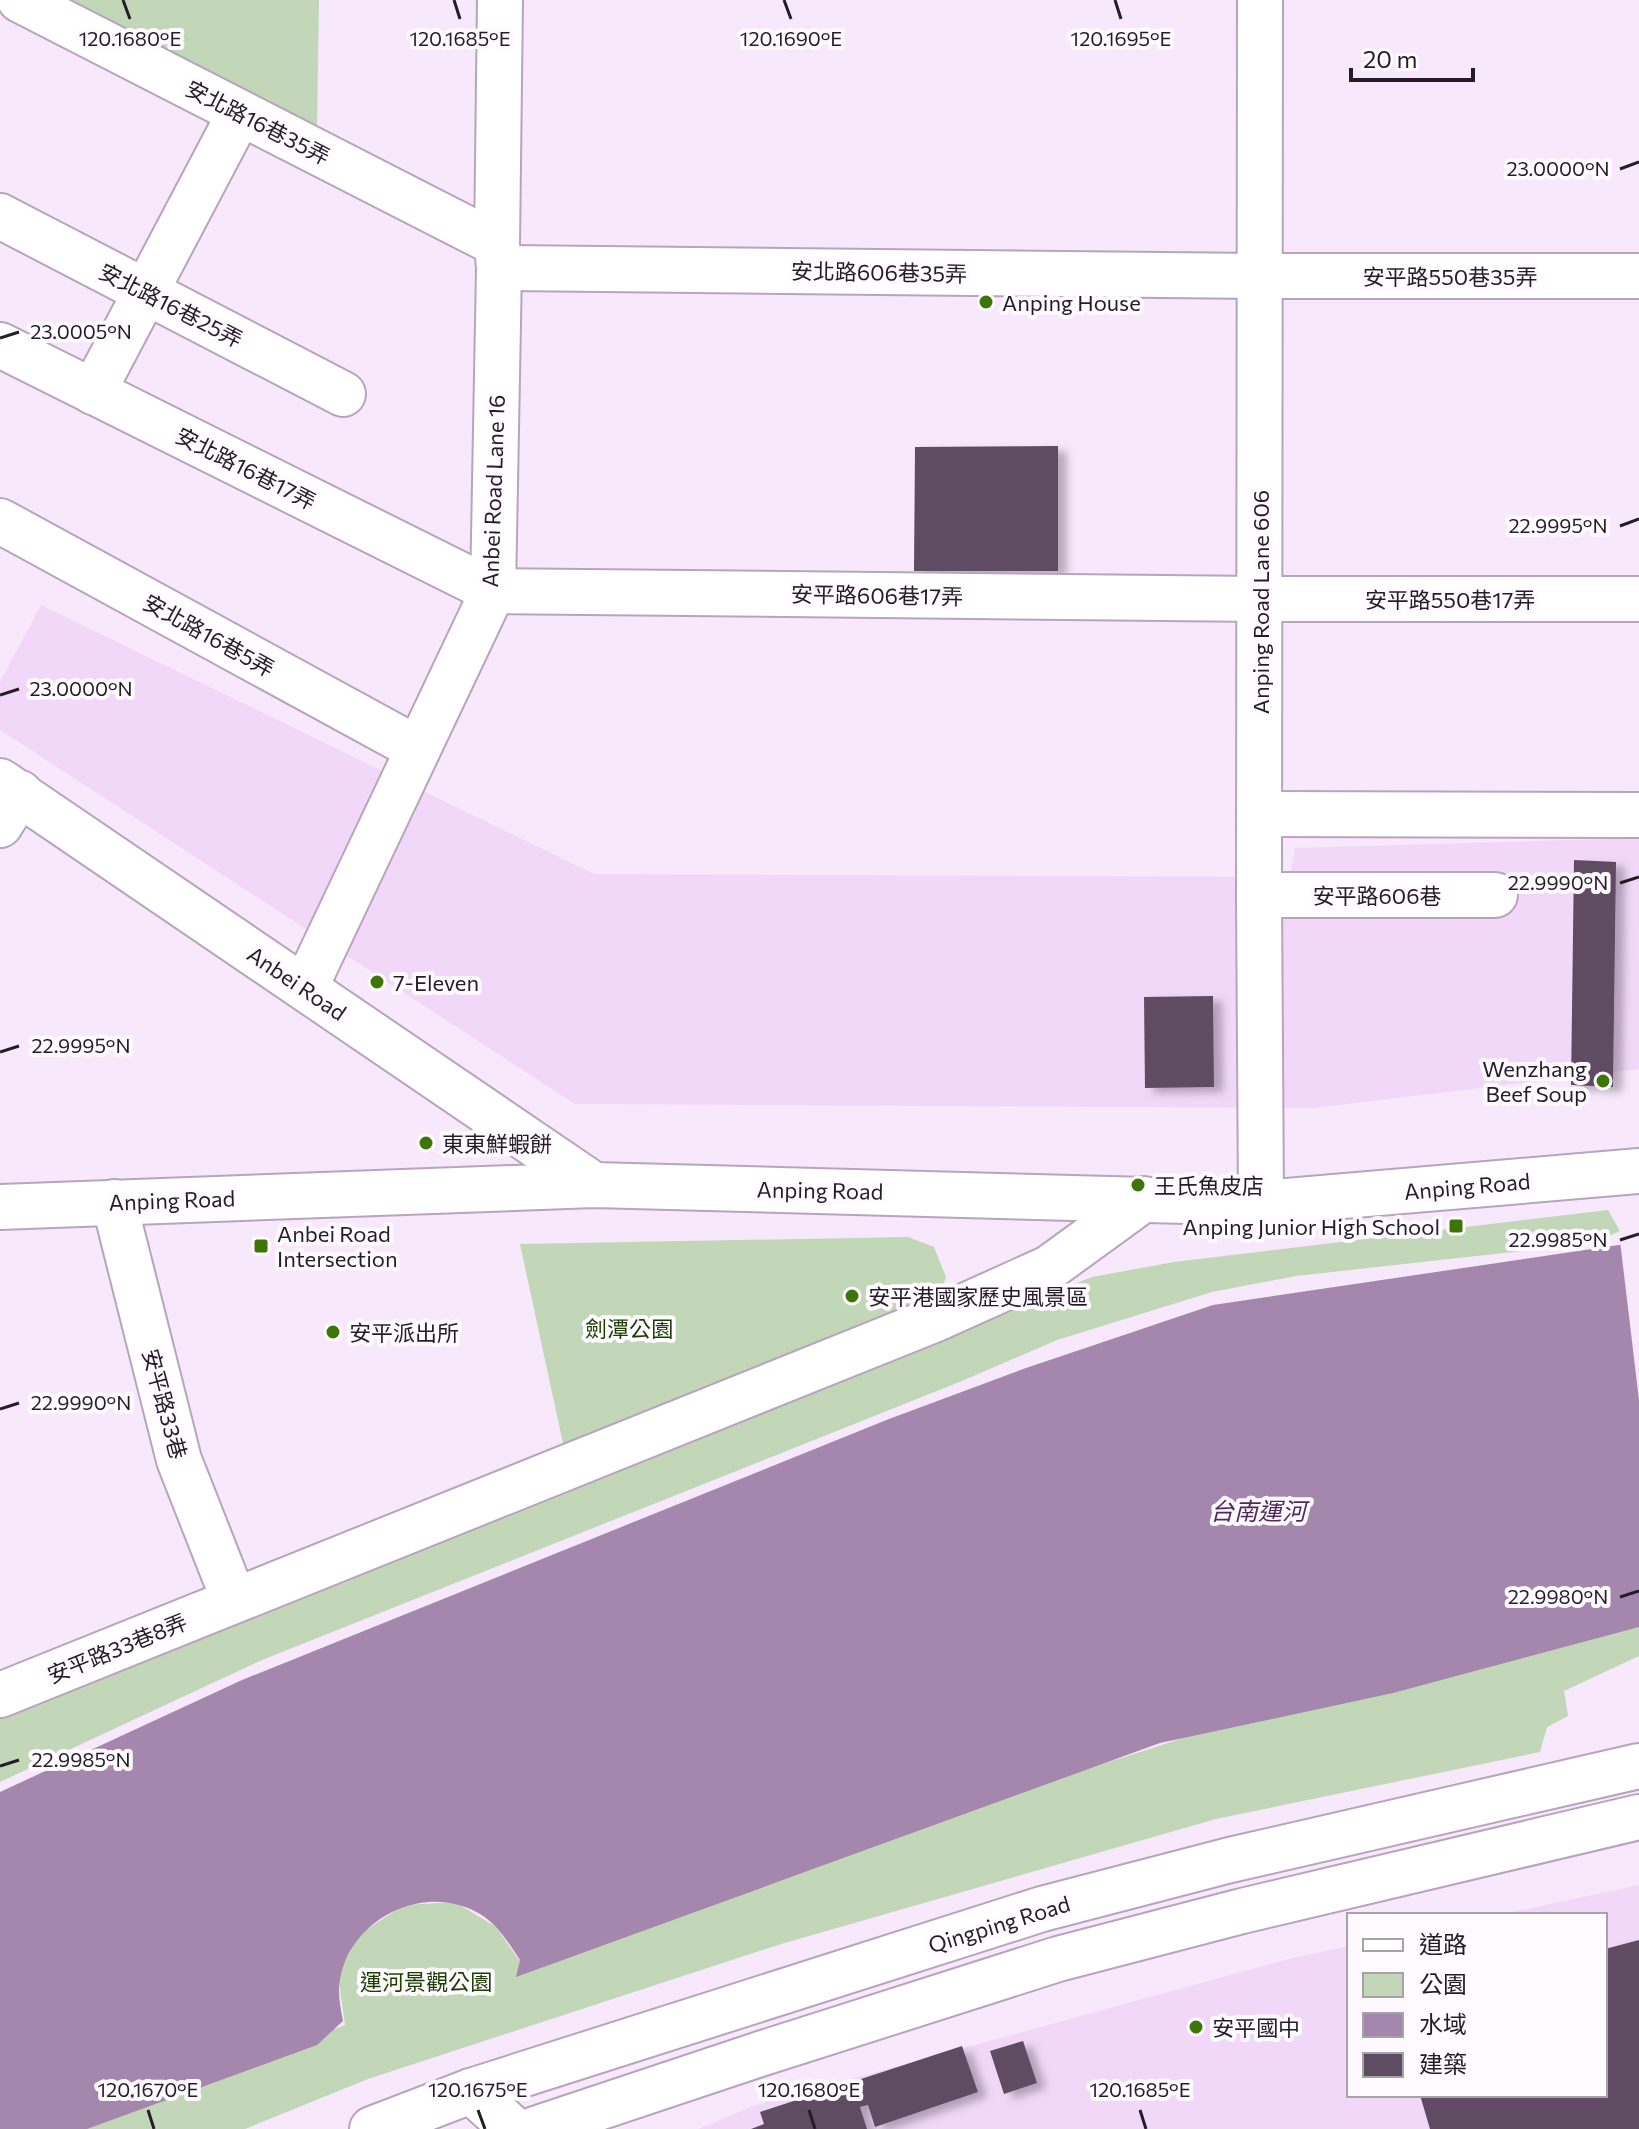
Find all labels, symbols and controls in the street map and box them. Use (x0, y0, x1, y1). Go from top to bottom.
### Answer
text: 120.1680°E (79, 26, 181, 50)
text: 120.1685°E (409, 26, 511, 50)
text: 120.1690°E (740, 26, 842, 50)
text: 120.1695°E (1071, 26, 1171, 50)
scale bar (1351, 32, 1473, 82)
text: 20 m (1363, 44, 1417, 73)
street label: 安北路16巷35弄 (182, 74, 334, 170)
text: 23.0000°N (1506, 156, 1610, 180)
street label: 安北路16巷25弄 (95, 257, 247, 353)
street label: 安北路606巷35弄 (791, 257, 967, 287)
street label: 安平路550巷35弄 (1363, 263, 1537, 290)
place label: Anping House (1002, 289, 1141, 316)
marker: Anping House (977, 293, 995, 311)
text: 23.0005°N (30, 319, 132, 343)
street label: Anbei Road Lane 16 (476, 394, 510, 588)
street label: 安北路16巷17弄 (171, 421, 321, 515)
street label: Anping Road Lane 606 (1247, 490, 1274, 714)
text: 22.9995°N (1509, 513, 1607, 537)
street label: 安平路606巷17弄 (791, 580, 963, 610)
street label: 安平路550巷17弄 (1365, 586, 1535, 613)
street label: 安北路16巷5弄 (139, 588, 279, 682)
text: 23.0000°N (29, 676, 133, 700)
text: 22.9990°N (1508, 870, 1608, 894)
street label: 安平路606巷 (1312, 882, 1442, 909)
street label: Anbei Road (242, 940, 352, 1026)
place label: 7-Eleven (393, 969, 479, 996)
marker: 7-Eleven (368, 973, 386, 991)
text: 22.9995°N (32, 1033, 130, 1057)
place label: Wenzhang Beef Soup (1482, 1055, 1587, 1107)
marker: Wenzhang Beef Soup (1594, 1072, 1612, 1090)
place label: 東東鮮蝦餅 (442, 1130, 552, 1157)
marker: 東東鮮蝦餅 (417, 1134, 435, 1152)
street label: Anping Road (1403, 1167, 1531, 1205)
place label: 王氏魚皮店 (1154, 1172, 1264, 1199)
street label: Anping Road (756, 1175, 884, 1205)
marker: 王氏魚皮店 (1129, 1176, 1147, 1194)
street label: Anping Road (108, 1184, 236, 1216)
place label: Anping Junior High School (1183, 1213, 1440, 1240)
marker: Anping Junior High School (1447, 1217, 1465, 1235)
place label: Anbei Road Intersection (277, 1220, 398, 1272)
text: 22.9985°N (1509, 1227, 1607, 1251)
marker: Anbei Road Intersection (252, 1237, 270, 1255)
place label: 安平港國家歷史風景區 (868, 1283, 1088, 1310)
marker: 安平港國家歷史風景區 (843, 1287, 861, 1305)
park label: 劍潭公園 (585, 1315, 673, 1342)
place label: 安平派出所 (349, 1319, 459, 1346)
marker: 安平派出所 (324, 1323, 342, 1341)
street label: 安平路33巷 (137, 1346, 193, 1462)
text: 22.9990°N (31, 1390, 131, 1414)
water label: 台南運河 (1210, 1496, 1310, 1525)
text: 22.9980°N (1508, 1584, 1608, 1608)
street label: 安平路33巷8弄 (43, 1608, 191, 1688)
text: 22.9985°N (32, 1747, 130, 1771)
street label: Qingping Road (925, 1890, 1073, 1958)
legend (1347, 1913, 1607, 2097)
text: 道路 (1419, 1929, 1467, 1958)
park label: 運河景觀公園 (360, 1968, 492, 1995)
text: 公園 (1419, 1969, 1467, 1998)
text: 水域 (1419, 2009, 1467, 2038)
place label: 安平國中 (1212, 2014, 1300, 2041)
marker: 安平國中 (1187, 2018, 1205, 2036)
text: 建築 (1419, 2049, 1467, 2078)
text: 120.1670°E (98, 2077, 198, 2101)
text: 120.1675°E (428, 2077, 528, 2101)
text: 120.1680°E (758, 2077, 860, 2101)
text: 120.1685°E (1089, 2077, 1191, 2101)

